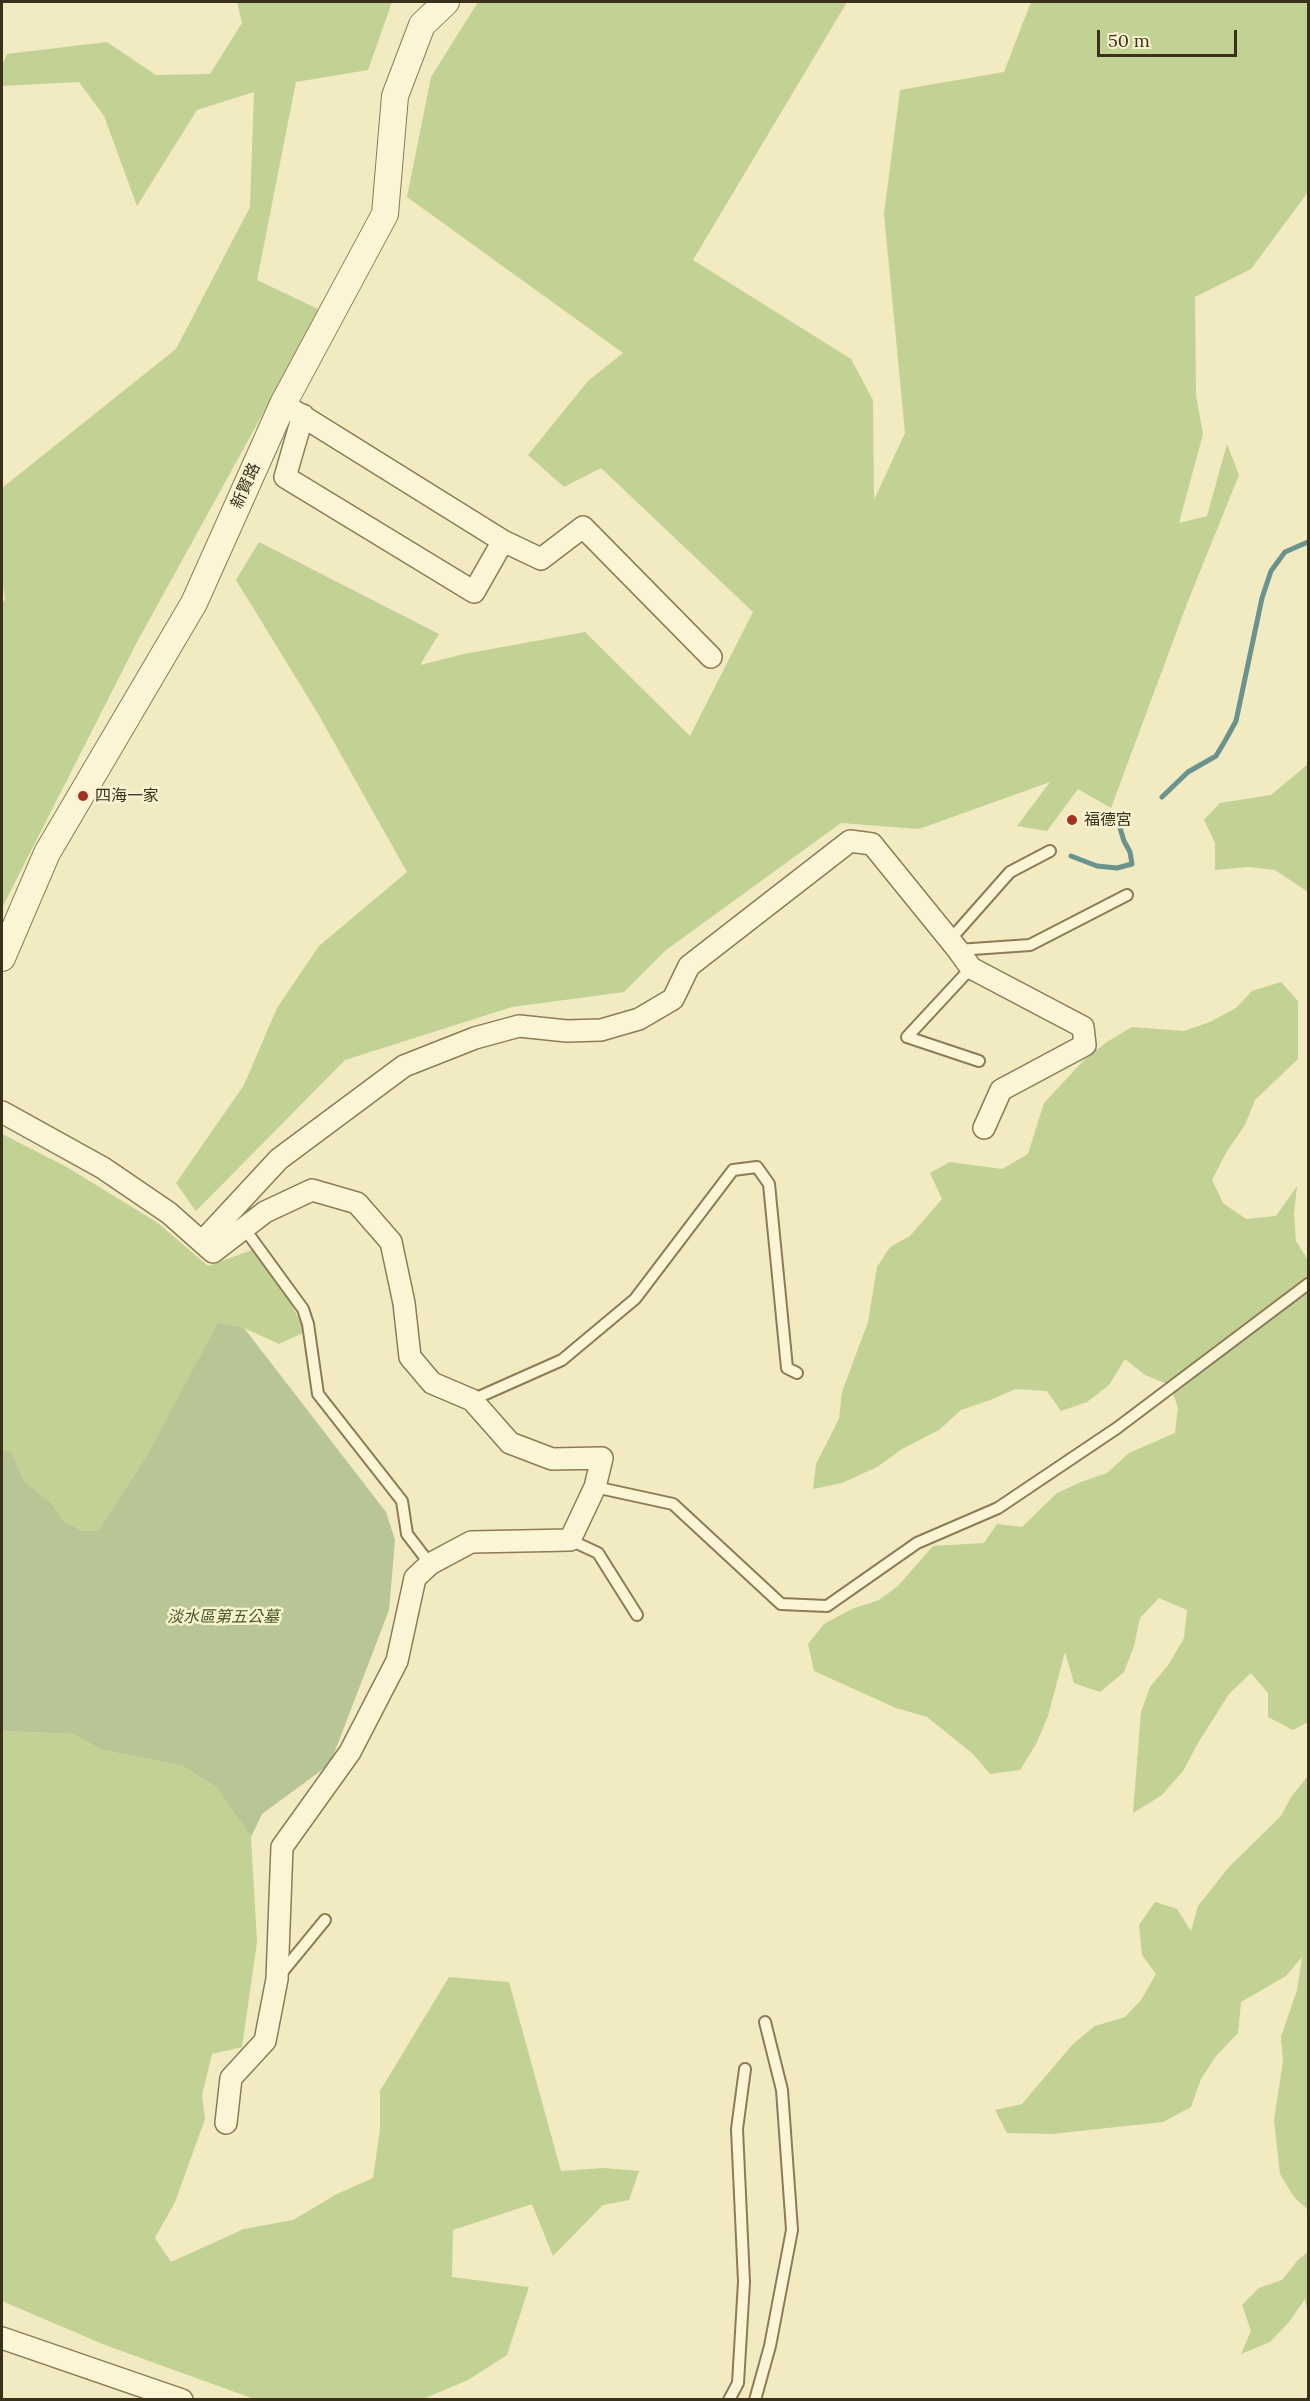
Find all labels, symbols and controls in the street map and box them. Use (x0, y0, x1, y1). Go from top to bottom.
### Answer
scale bar (1100, 18, 1240, 56)
text: 50 m (1108, 29, 1150, 52)
street label: 新賢路 (227, 460, 265, 512)
place label: 四海一家 (95, 786, 159, 806)
marker: 四海一家 (76, 789, 90, 803)
place label: 福德宮 (1084, 810, 1132, 830)
marker: 福德宮 (1065, 813, 1079, 827)
park label: 淡水區第五公墓 (167, 1607, 279, 1627)

